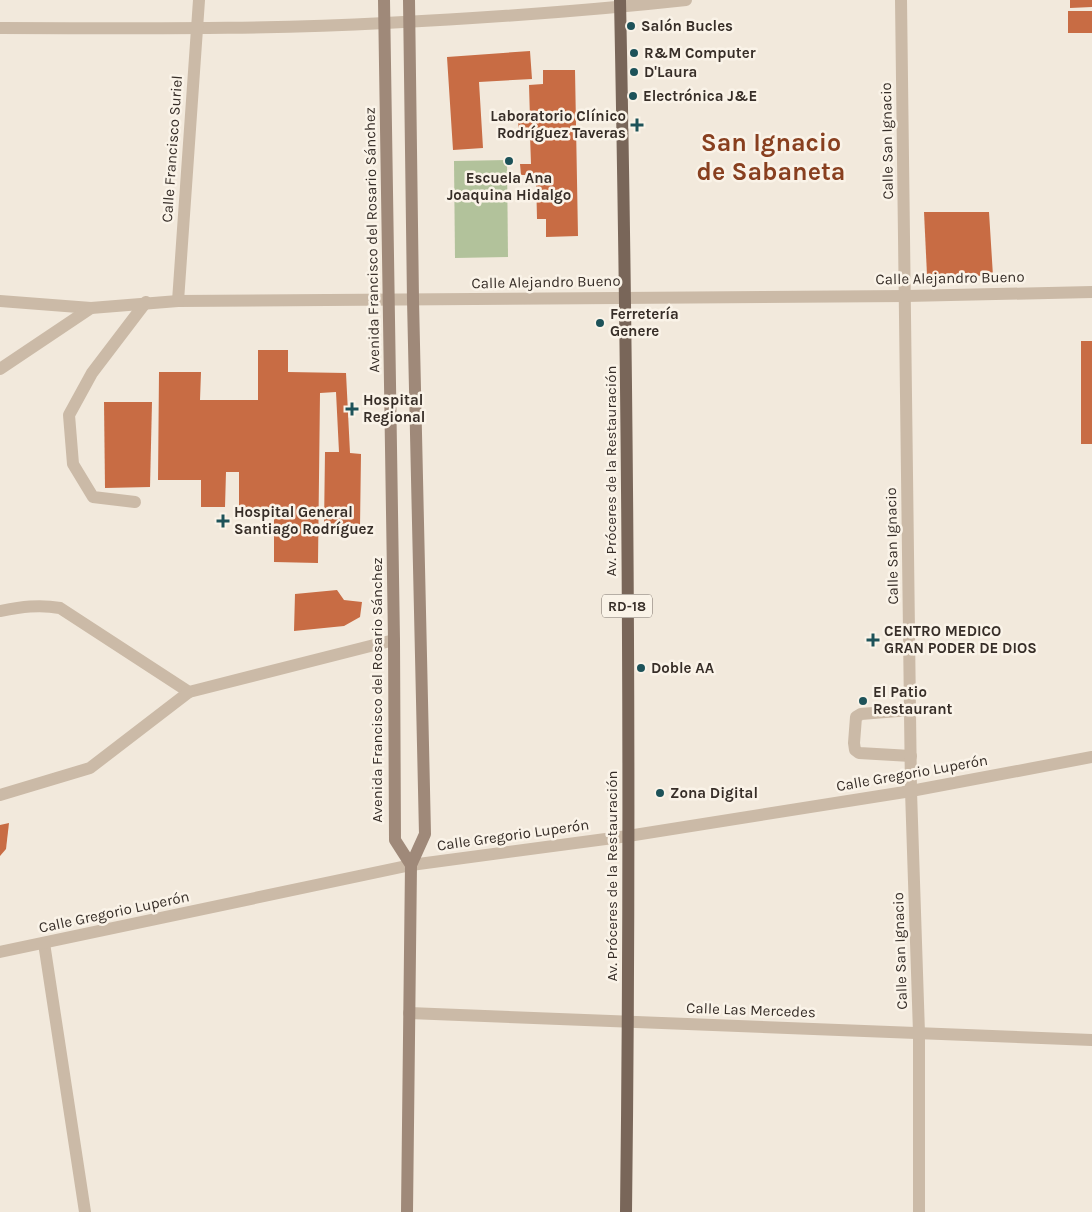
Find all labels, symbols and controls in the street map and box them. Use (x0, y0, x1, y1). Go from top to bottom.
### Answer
place label: Salón Bucles (641, 17, 733, 35)
marker: Salón Bucles (625, 20, 637, 32)
place label: R&M Computer (644, 44, 756, 62)
marker: R&M Computer (628, 47, 640, 59)
place label: D'Laura (644, 63, 697, 81)
marker: D'Laura (628, 66, 640, 78)
street label: Calle Francisco Suriel (158, 75, 186, 223)
street label: Calle San Ignacio (877, 82, 897, 200)
place label: Electrónica J&E (643, 87, 757, 105)
marker: Electrónica J&E (627, 90, 639, 102)
street label: Avenida Francisco del Rosario Sánchez (361, 107, 383, 373)
place label: Laboratorio Clínico Rodríguez Taveras (490, 107, 626, 142)
marker: Laboratorio Clínico Rodríguez Taveras (630, 118, 644, 132)
district label: San Ignacio de Sabaneta (697, 128, 845, 186)
marker: Escuela Ana Joaquina Hidalgo (503, 155, 515, 167)
place label: Escuela Ana Joaquina Hidalgo (447, 169, 571, 204)
street label: Calle Alejandro Bueno (875, 268, 1025, 288)
street label: Calle Alejandro Bueno (471, 272, 621, 292)
place label: Ferretería Genere (610, 305, 679, 340)
marker: Ferretería Genere (594, 317, 606, 329)
street label: Av. Próceres de la Restauración (602, 365, 620, 577)
place label: Hospital Regional (363, 391, 425, 426)
marker: Hospital Regional (345, 402, 359, 416)
street label: Calle San Ignacio (882, 487, 902, 605)
place label: Hospital General Santiago Rodríguez (234, 503, 374, 538)
marker: Hospital General Santiago Rodríguez (216, 514, 230, 528)
street label: Avenida Francisco del Rosario Sánchez (368, 557, 386, 823)
road number: RD-18 (602, 594, 652, 618)
place label: CENTRO MEDICO GRAN PODER DE DIOS (884, 622, 1037, 657)
marker: CENTRO MEDICO GRAN PODER DE DIOS (866, 633, 880, 647)
place label: Doble AA (651, 659, 715, 677)
marker: Doble AA (635, 662, 647, 674)
place label: El Patio Restaurant (873, 683, 953, 718)
marker: El Patio Restaurant (857, 695, 869, 707)
street label: Calle Gregorio Luperón (835, 751, 989, 795)
street label: Av. Próceres de la Restauración (603, 770, 621, 982)
place label: Zona Digital (670, 784, 758, 802)
marker: Zona Digital (654, 787, 666, 799)
street label: Calle Gregorio Luperón (436, 815, 590, 855)
street label: Calle Gregorio Luperón (37, 887, 191, 937)
street label: Calle San Ignacio (889, 892, 911, 1010)
street label: Calle Las Mercedes (686, 999, 816, 1021)

